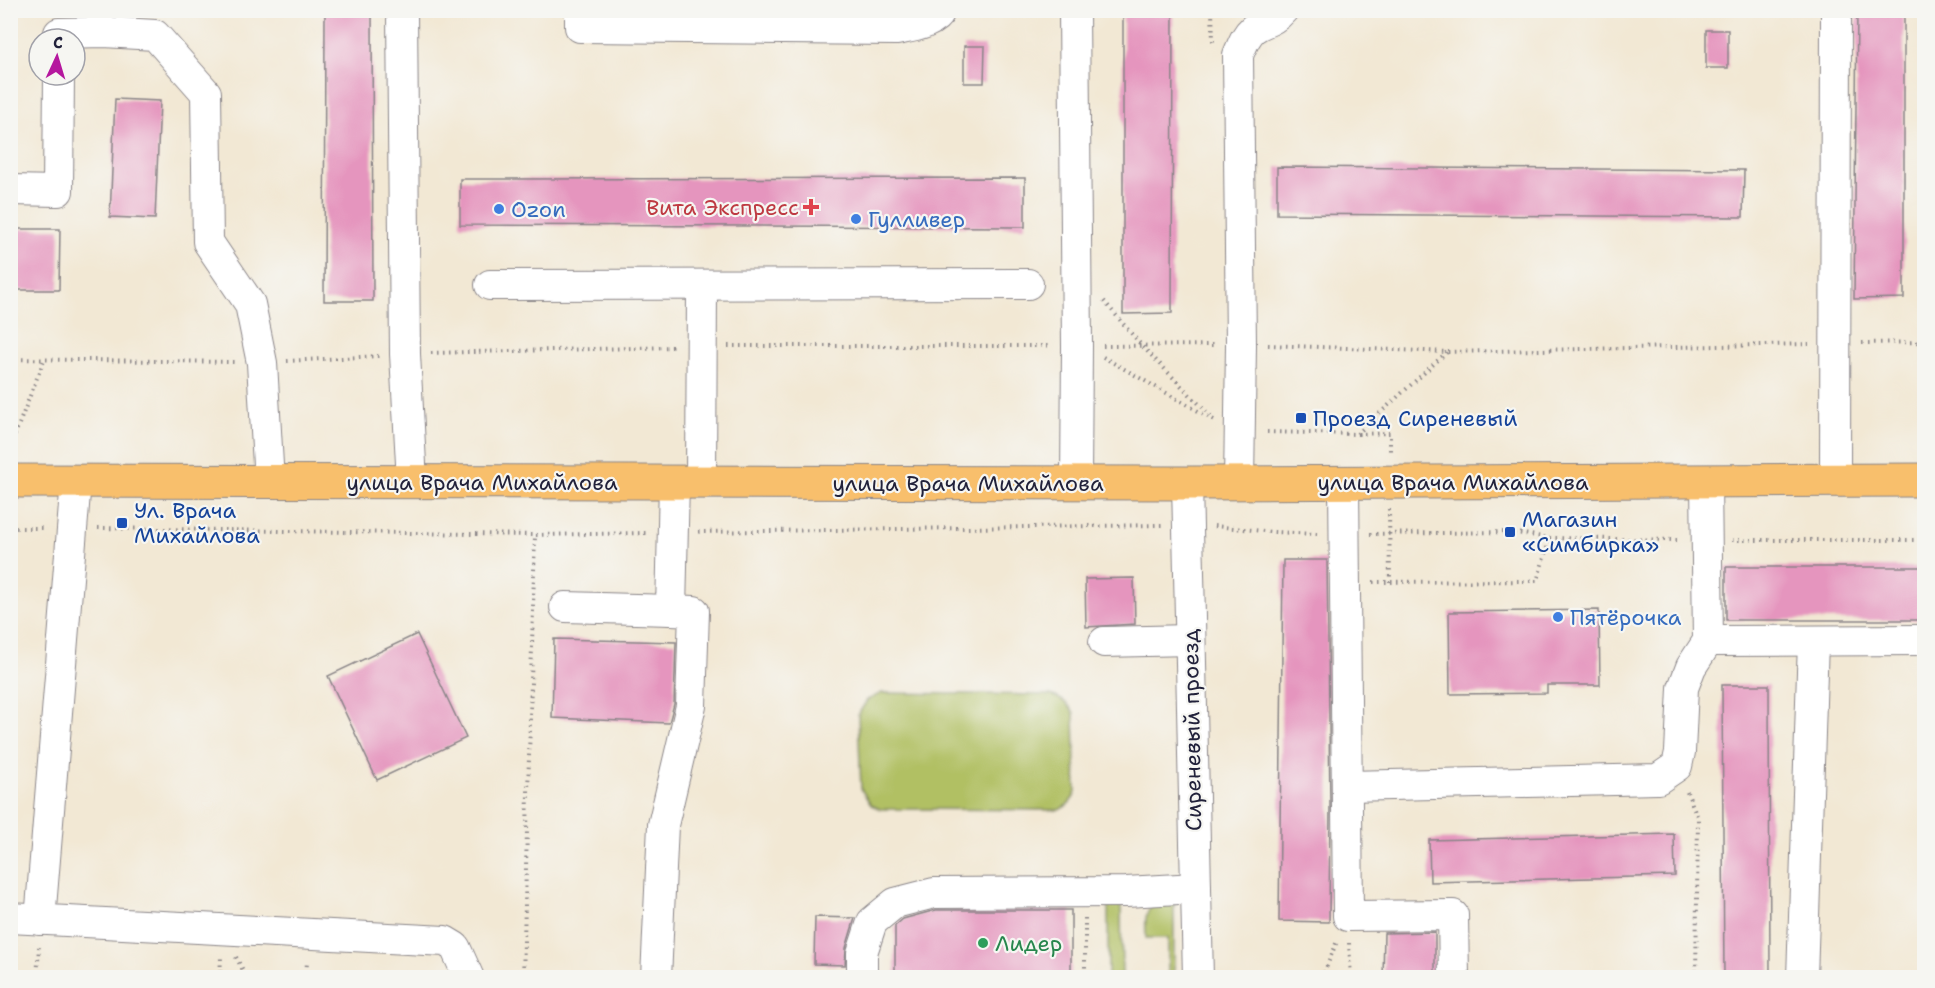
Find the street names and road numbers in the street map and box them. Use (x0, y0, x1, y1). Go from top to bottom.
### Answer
street label: улица Врача Михайлова (346, 468, 618, 497)
street label: улица Врача Михайлова (1317, 468, 1589, 497)
street label: улица Врача Михайлова (832, 469, 1104, 498)
street label: Сиреневый проезд (1176, 628, 1208, 831)

